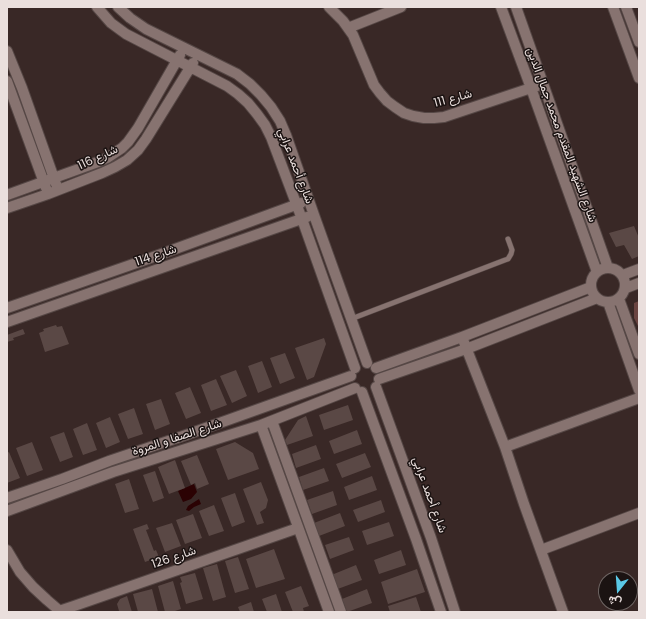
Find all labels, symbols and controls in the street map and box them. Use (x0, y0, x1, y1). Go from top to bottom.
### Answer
street label: شارع الشهيد المقدم محمد جمال الدين (523, 46, 599, 224)
street label: شارع 111 (432, 87, 474, 111)
street label: شارع أحمد عرابي (274, 126, 316, 206)
street label: شارع 116 (76, 142, 120, 174)
street label: شارع 114 (134, 242, 178, 270)
street label: شارع الصفا و المروة (130, 417, 224, 459)
street label: شارع أحمد عرابي (409, 455, 449, 535)
street label: شارع 126 (150, 544, 198, 572)
north arrow (598, 571, 638, 611)
text: ش (606, 592, 623, 611)

